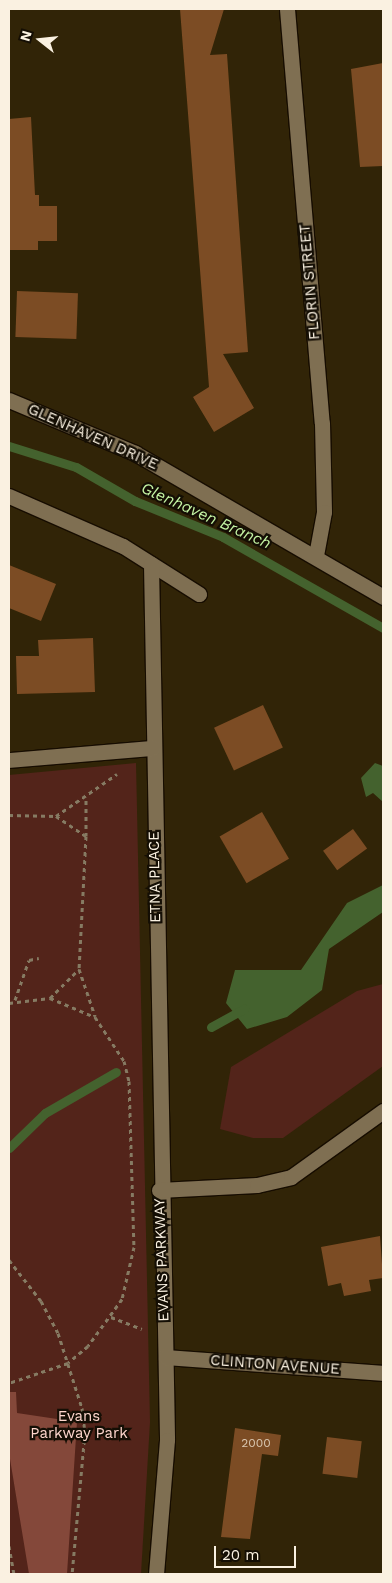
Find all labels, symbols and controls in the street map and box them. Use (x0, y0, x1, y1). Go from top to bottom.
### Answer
north arrow (15, 15, 65, 65)
text: N (16, 29, 35, 43)
street label: FLORIN STREET (296, 223, 324, 341)
street label: GLENHAVEN DRIVE (25, 400, 161, 474)
water label: Glenhaven Branch (138, 479, 274, 553)
street label: ETNA PLACE (145, 831, 165, 923)
street label: EVANS PARKWAY (151, 1198, 173, 1322)
street label: CLINTON AVENUE (209, 1351, 341, 1379)
park label: Evans Parkway Park (30, 1407, 128, 1442)
house number: 2000 (241, 1437, 271, 1451)
scale bar (217, 1536, 300, 1568)
text: 20 m (222, 1546, 260, 1564)

